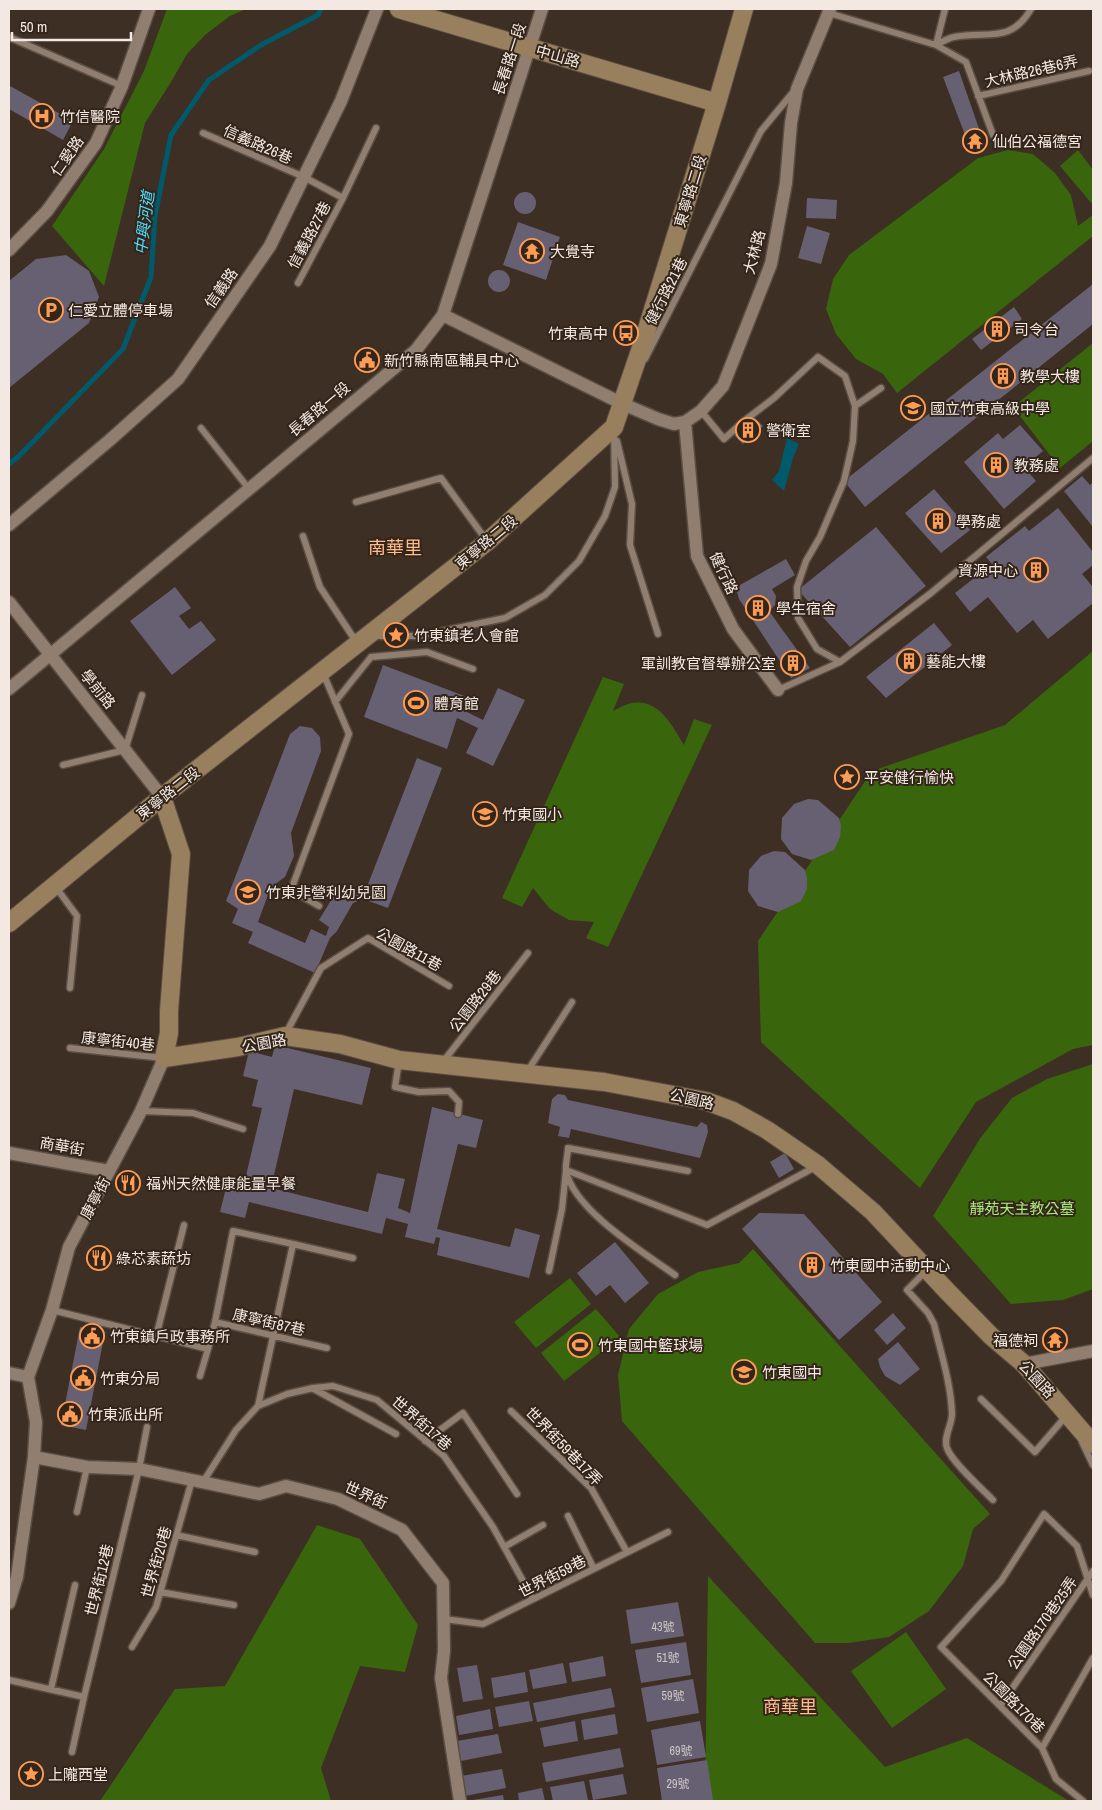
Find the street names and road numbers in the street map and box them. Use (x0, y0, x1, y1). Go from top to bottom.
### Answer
street label: 長春路一段 (487, 20, 531, 98)
street label: 中山路 (533, 40, 583, 72)
street label: 大林路26巷6弄 (982, 50, 1080, 92)
street label: 信義路26巷 (220, 119, 296, 169)
street label: 仁愛路 (45, 132, 89, 180)
street label: 東寧路二段 (669, 152, 711, 230)
street label: 信義路27巷 (282, 198, 336, 272)
street label: 大林路 (738, 228, 770, 276)
street label: 健行路21巷 (640, 253, 692, 329)
street label: 信義路 (199, 264, 243, 312)
street label: 長春路一段 (284, 377, 354, 441)
street label: 東寧路二段 (451, 510, 521, 574)
street label: 健行路 (705, 548, 743, 598)
street label: 學前路 (76, 665, 120, 713)
street label: 東寧路二段 (132, 762, 204, 824)
street label: 公園路11巷 (372, 922, 446, 976)
street label: 公園路29巷 (444, 966, 506, 1036)
street label: 康寧街40巷 (80, 1027, 156, 1055)
street label: 公園路 (240, 1029, 288, 1057)
street label: 公園路 (668, 1084, 716, 1114)
street label: 商華街 (38, 1132, 86, 1160)
street label: 康寧街 (75, 1173, 115, 1223)
street label: 康寧街87巷 (231, 1303, 307, 1341)
street label: 公園路 (1014, 1355, 1060, 1403)
street label: 世界街17巷 (387, 1391, 457, 1455)
street label: 世界街59巷17弄 (521, 1402, 607, 1490)
street label: 世界街 (341, 1476, 391, 1514)
street label: 世界街20巷 (136, 1524, 176, 1600)
street label: 世界街12巷 (80, 1542, 118, 1618)
street label: 世界街59巷 (514, 1550, 590, 1602)
street label: 公園路170巷25弄 (1002, 1572, 1082, 1674)
street label: 公園路170巷 (978, 1666, 1050, 1738)

